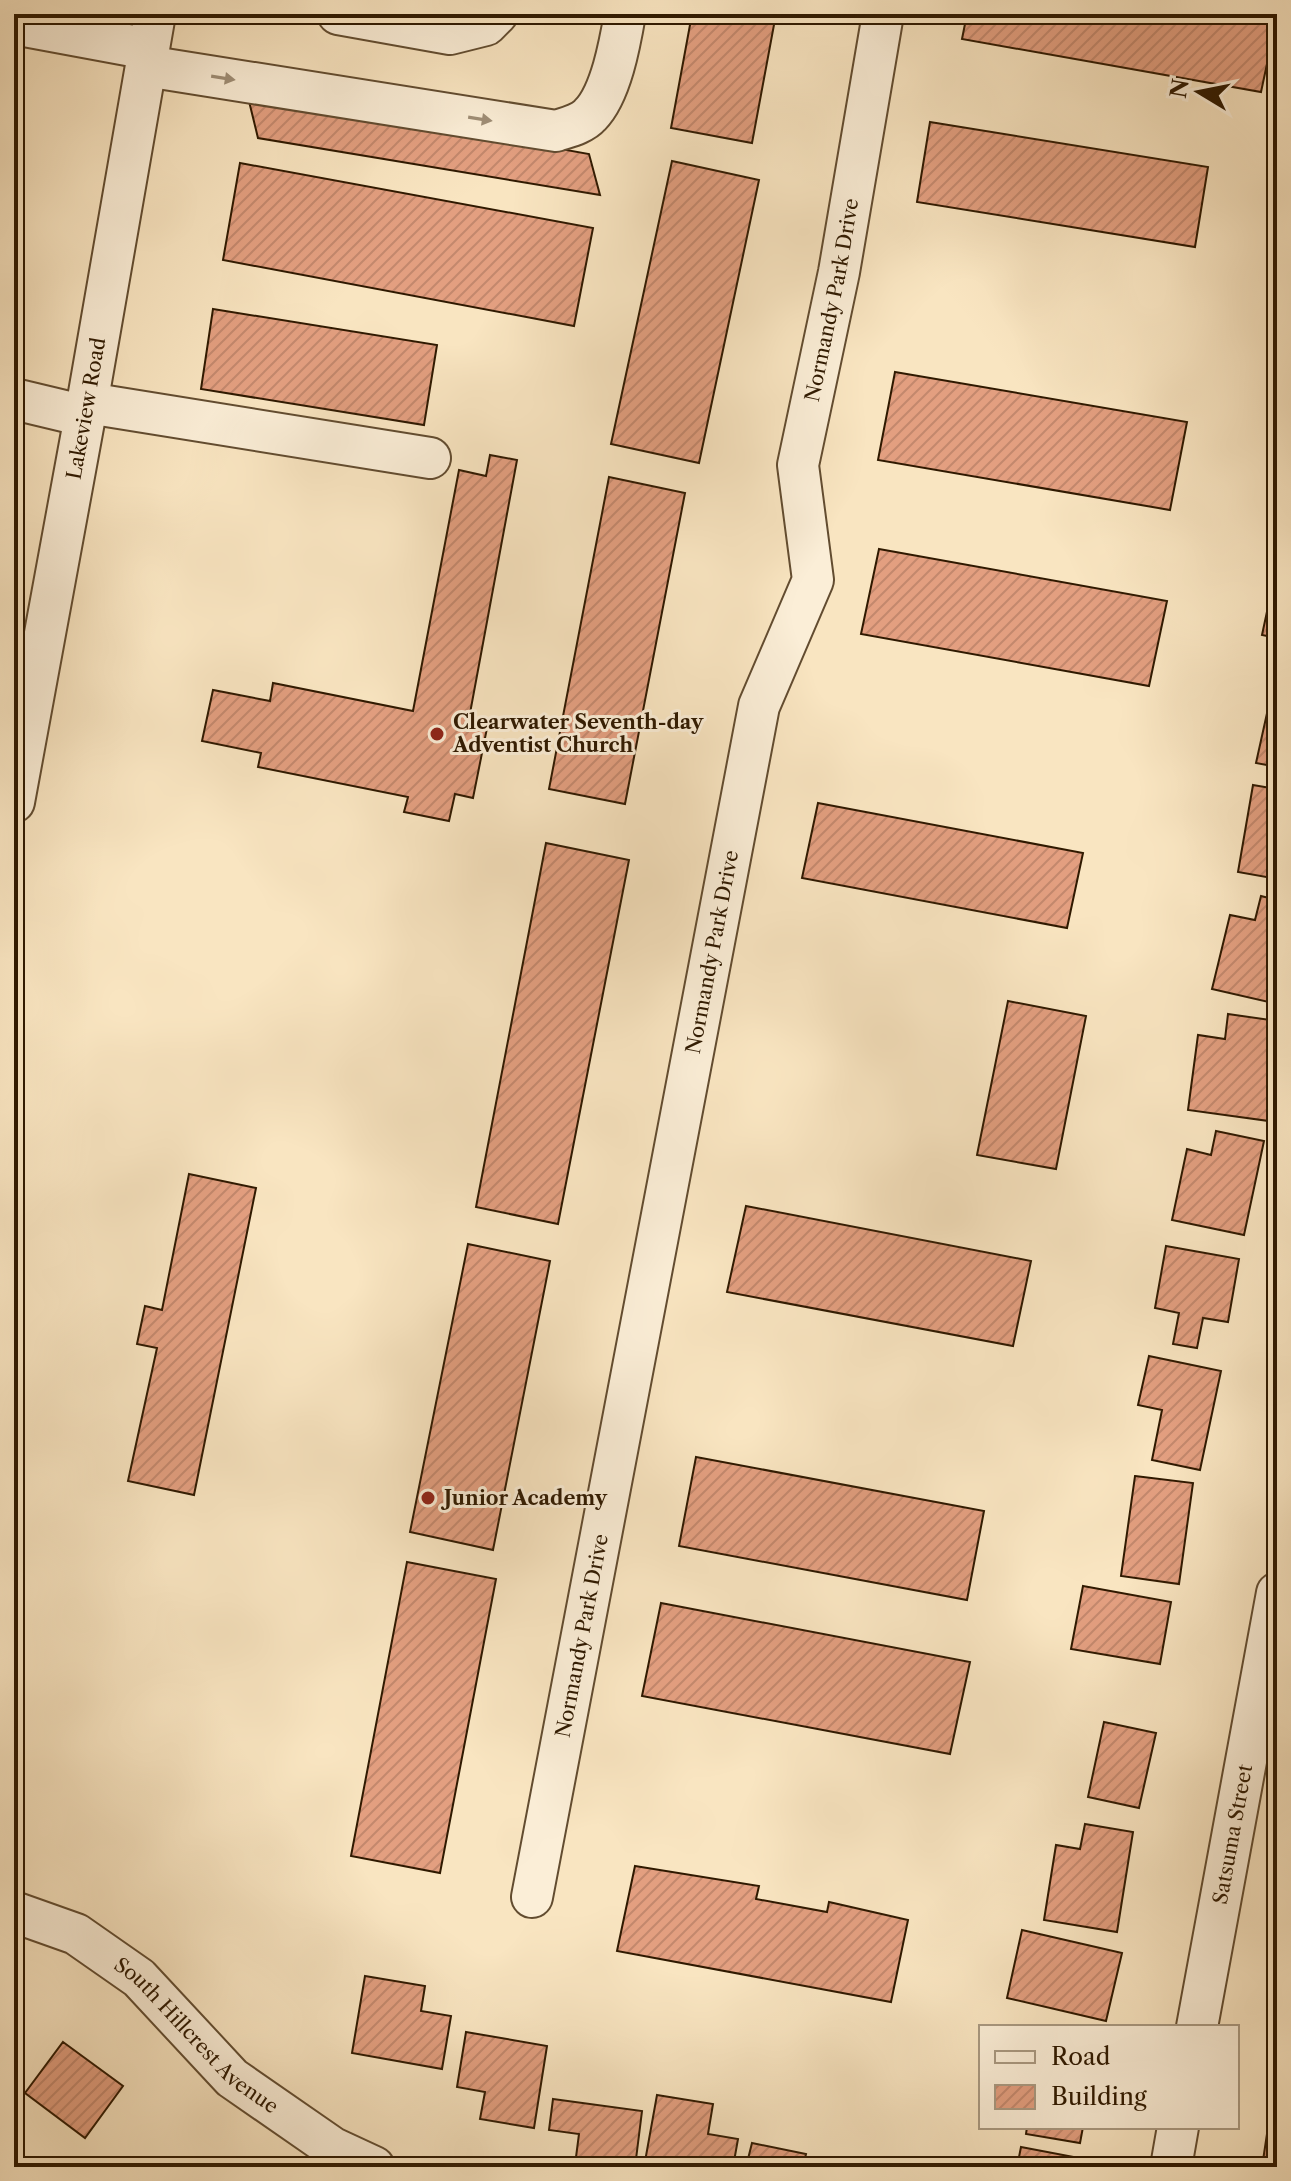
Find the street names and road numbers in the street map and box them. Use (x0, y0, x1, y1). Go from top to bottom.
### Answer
street label: Normandy Park Drive (800, 196, 863, 404)
street label: Lakeview Road (62, 336, 110, 482)
street label: Normandy Park Drive (681, 848, 743, 1056)
street label: Normandy Park Drive (551, 1532, 613, 1739)
street label: Satsuma Street (1208, 1762, 1257, 1906)
street label: South Hillcrest Avenue (110, 1952, 283, 2118)

